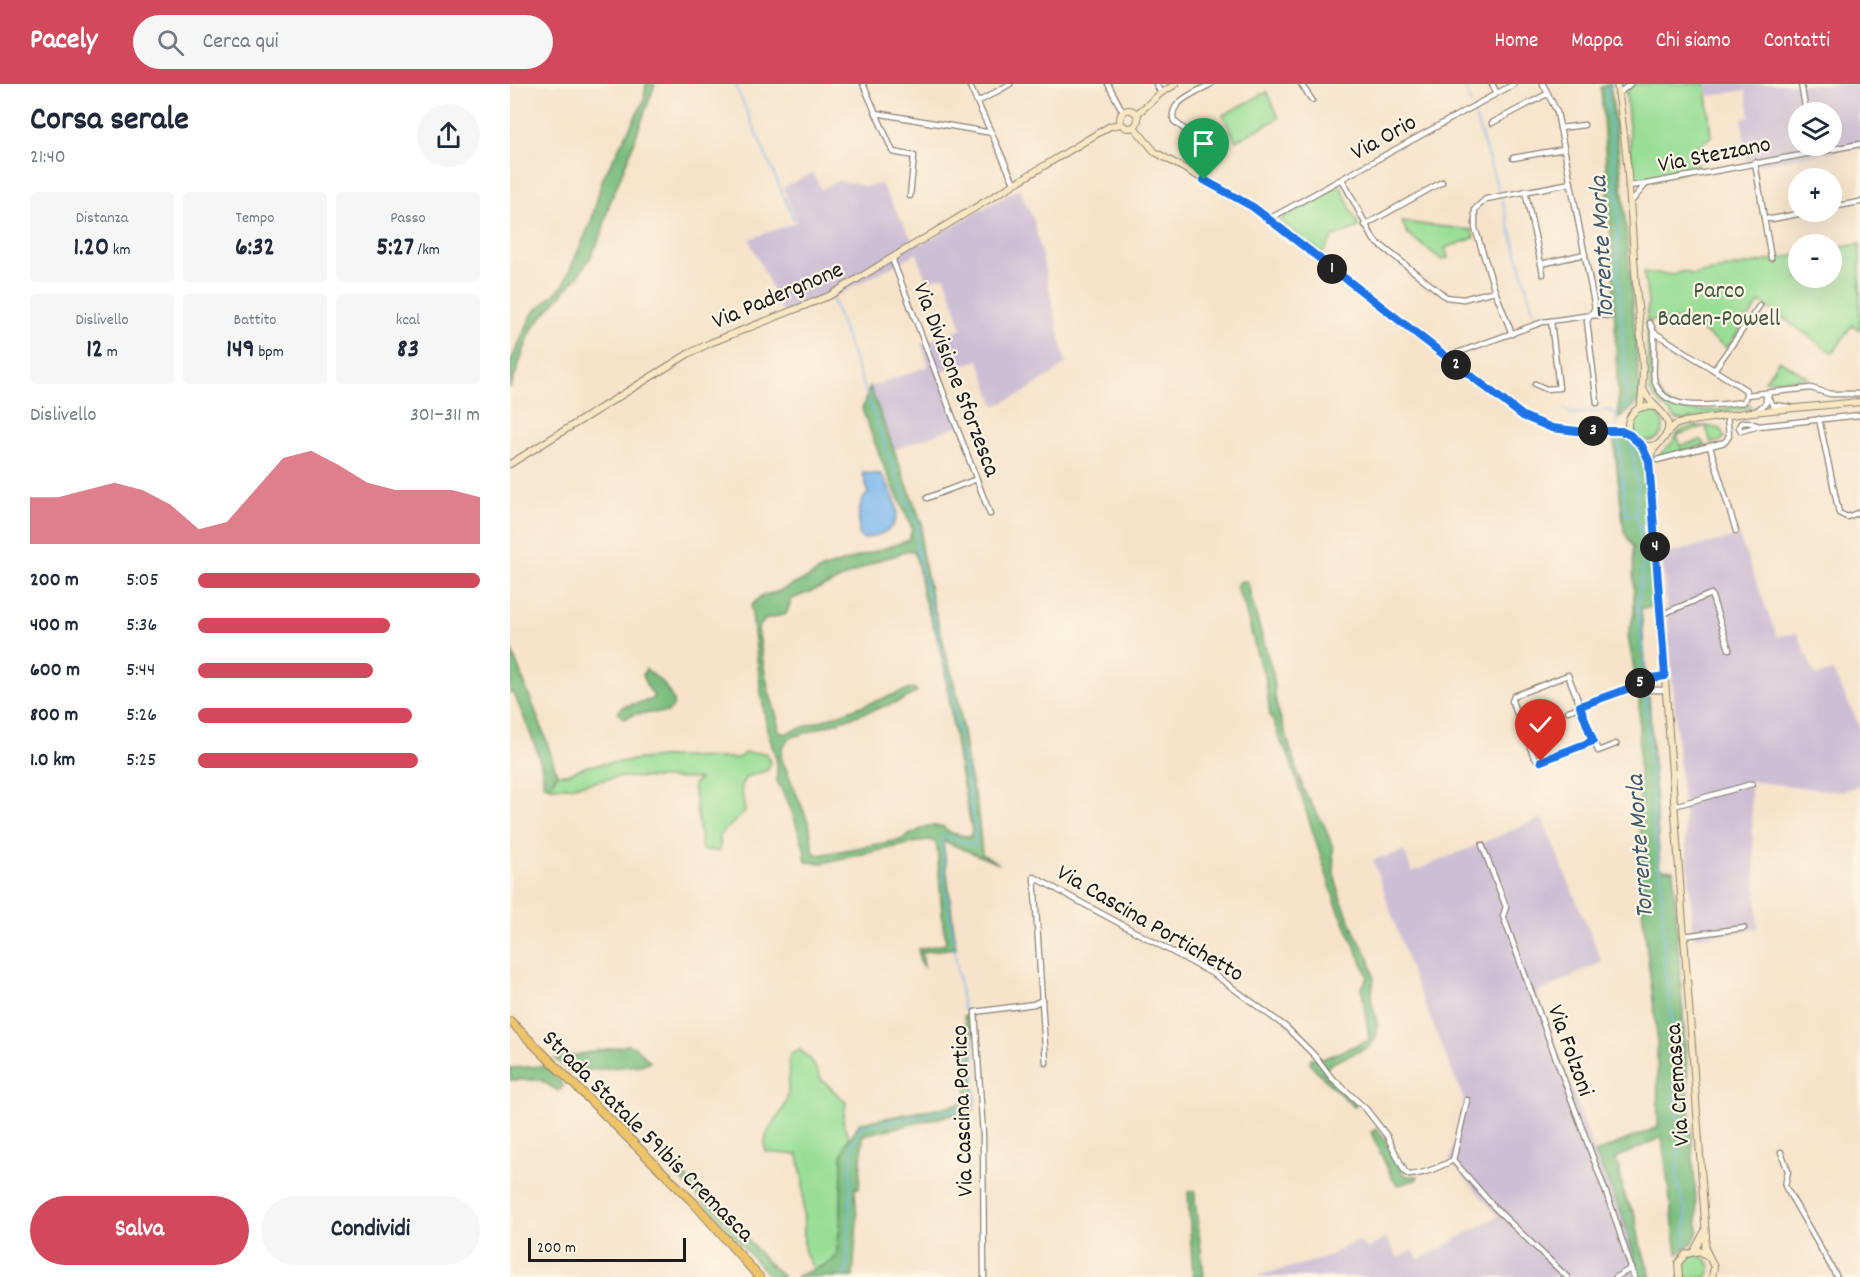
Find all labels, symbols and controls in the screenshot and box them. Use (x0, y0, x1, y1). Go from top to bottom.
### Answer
search box (133, 15, 553, 69)
text: Pacely (30, 22, 97, 62)
icon: search (154, 26, 187, 59)
text: Cerca qui (202, 27, 279, 58)
text: Home (1495, 27, 1538, 57)
text: Mappa (1571, 27, 1623, 57)
text: Chi siamo (1656, 27, 1731, 57)
text: Contatti (1764, 27, 1830, 57)
text: Corsa serale (30, 98, 189, 145)
map controls (1788, 102, 1842, 288)
button: layers (1788, 102, 1842, 156)
button: share (417, 104, 480, 167)
street label: Via Orio (1345, 107, 1424, 171)
pin (1178, 118, 1229, 180)
icon: arrive (1187, 127, 1220, 160)
street label: Via Stezzano (1655, 128, 1774, 184)
text: 21:40 (30, 144, 66, 172)
button: + (1788, 168, 1842, 222)
water label: Torrente Morla (1581, 173, 1626, 321)
text: Distanza (76, 207, 128, 230)
text: Tempo (236, 207, 274, 230)
text: Passo (390, 207, 426, 230)
text: 1.20 (74, 230, 109, 267)
text: 6:32 (235, 230, 275, 267)
text: 5:27 (376, 230, 414, 267)
button: − (1788, 234, 1842, 288)
text: km (109, 239, 130, 262)
text: /km (414, 239, 440, 262)
street label: Via Padergnone (707, 254, 849, 340)
pin: 1 (1317, 254, 1347, 284)
text: 1 (1330, 257, 1334, 280)
park label: Parco Baden-Powell (1658, 275, 1781, 337)
street label: Via Divisione Sforzesca (903, 278, 1008, 483)
text: Dislivello (75, 309, 129, 332)
text: Battito (234, 309, 276, 332)
text: kcal (396, 309, 420, 332)
text: 12 (86, 332, 103, 369)
text: 149 (226, 332, 255, 369)
text: 83 (397, 332, 419, 369)
text: m (103, 341, 118, 364)
text: bpm (255, 341, 284, 364)
pin: 2 (1441, 350, 1471, 380)
text: 2 (1453, 353, 1460, 376)
text: Dislivello (30, 402, 96, 430)
text: 301–311 m (410, 402, 480, 430)
pin: 3 (1578, 416, 1608, 446)
text: 3 (1589, 419, 1597, 442)
pin: 4 (1640, 532, 1670, 562)
text: 4 (1652, 535, 1658, 558)
text: 200 m (30, 567, 79, 595)
text: 5:05 (126, 567, 159, 595)
text: 400 m (30, 612, 78, 640)
text: 5:36 (126, 612, 157, 640)
text: 600 m (30, 657, 80, 685)
text: 5:44 (126, 657, 155, 685)
pin: 5 (1625, 668, 1655, 698)
text: 5 (1636, 671, 1644, 694)
pin (1515, 699, 1566, 761)
text: 800 m (30, 702, 78, 730)
text: 5:26 (126, 702, 157, 730)
icon: check (1524, 708, 1557, 741)
text: 1.0 km (30, 747, 75, 775)
text: 5:25 (126, 747, 157, 775)
water label: Torrente Morla (1618, 772, 1665, 920)
street label: Via Cascina Portichetto (1050, 857, 1249, 992)
street label: Via Folzoni (1537, 1001, 1601, 1102)
street label: Via Cremasca (1658, 1022, 1700, 1147)
street label: Strada Statale 591bis Cremasca (533, 1023, 761, 1251)
street label: Via Cascina Portico (944, 1024, 984, 1197)
button: Salva (30, 1196, 249, 1265)
button: Condividi (261, 1196, 480, 1265)
scale bar (528, 1235, 686, 1262)
text: 200 m (537, 1237, 576, 1260)

